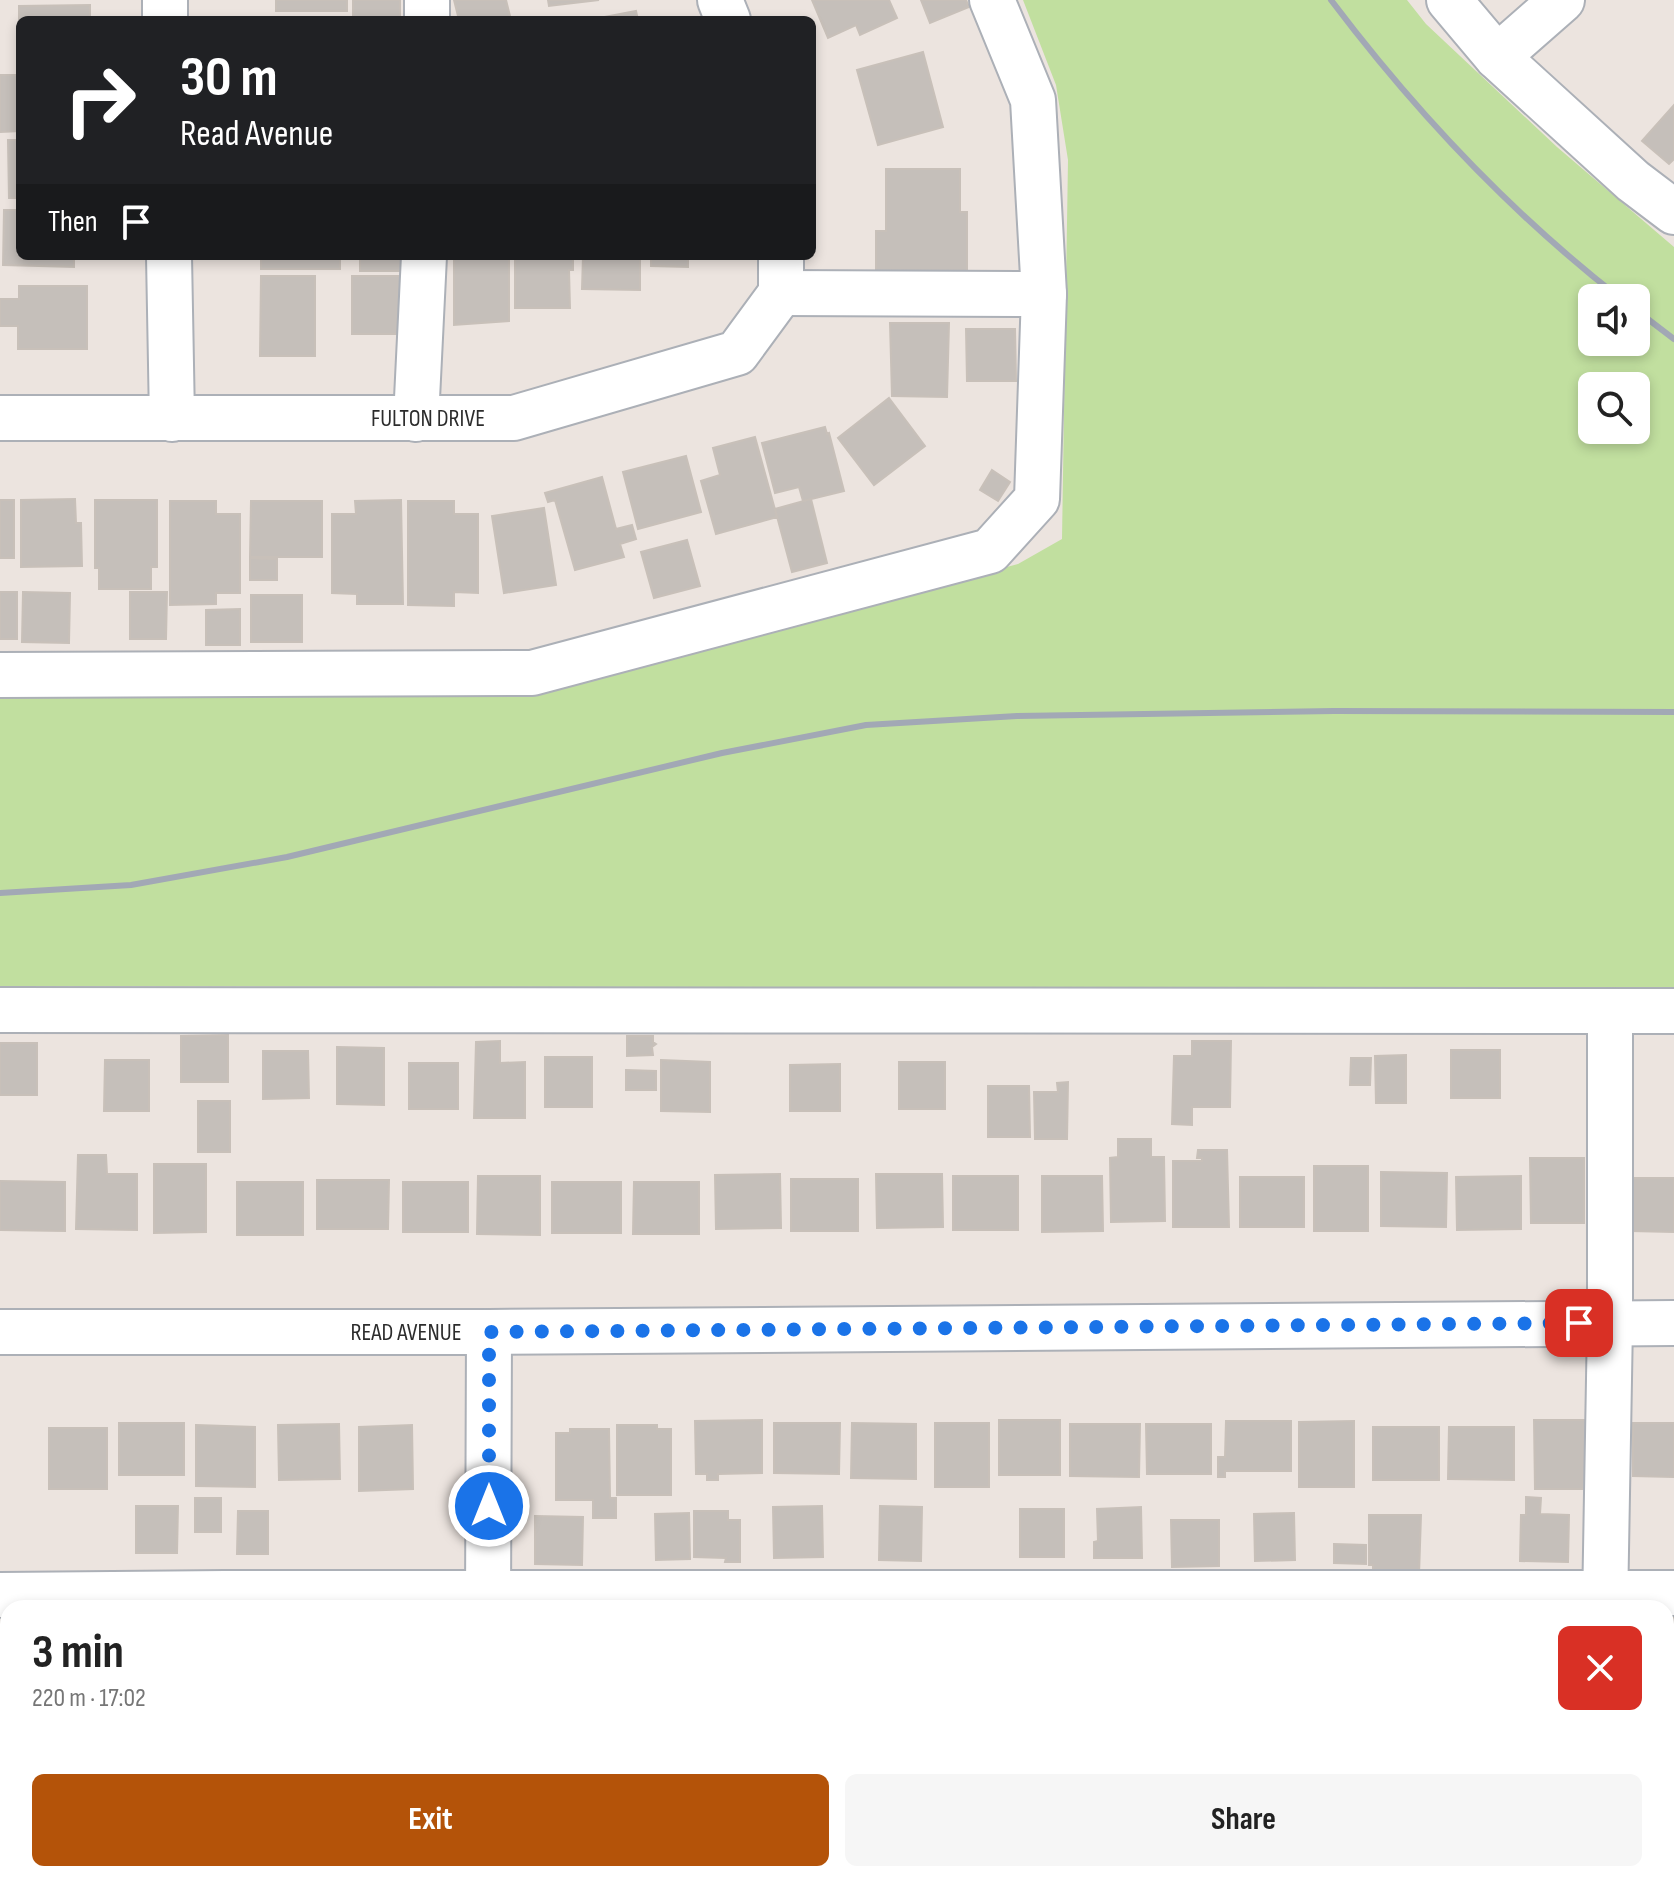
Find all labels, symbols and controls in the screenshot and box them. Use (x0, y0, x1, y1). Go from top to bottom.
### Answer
text: 30 m (180, 45, 278, 112)
icon: right (48, 48, 152, 152)
text: Read Avenue (180, 113, 333, 156)
icon: arrive (114, 200, 158, 244)
text: Then (48, 204, 98, 240)
map controls (1578, 284, 1650, 444)
button: sound (1578, 284, 1650, 356)
button: search (1578, 372, 1650, 444)
street label: FULTON DRIVE (371, 404, 485, 433)
pin (1545, 1289, 1613, 1357)
icon: arrive (1557, 1301, 1601, 1345)
street label: READ AVENUE (350, 1318, 462, 1347)
position arrow (447, 1464, 531, 1548)
text: 3 min (32, 1624, 124, 1681)
button: close (1558, 1626, 1642, 1710)
text: 220 m · 17:02 (32, 1683, 146, 1714)
button: Exit (32, 1774, 829, 1866)
button: Share (845, 1774, 1642, 1866)

